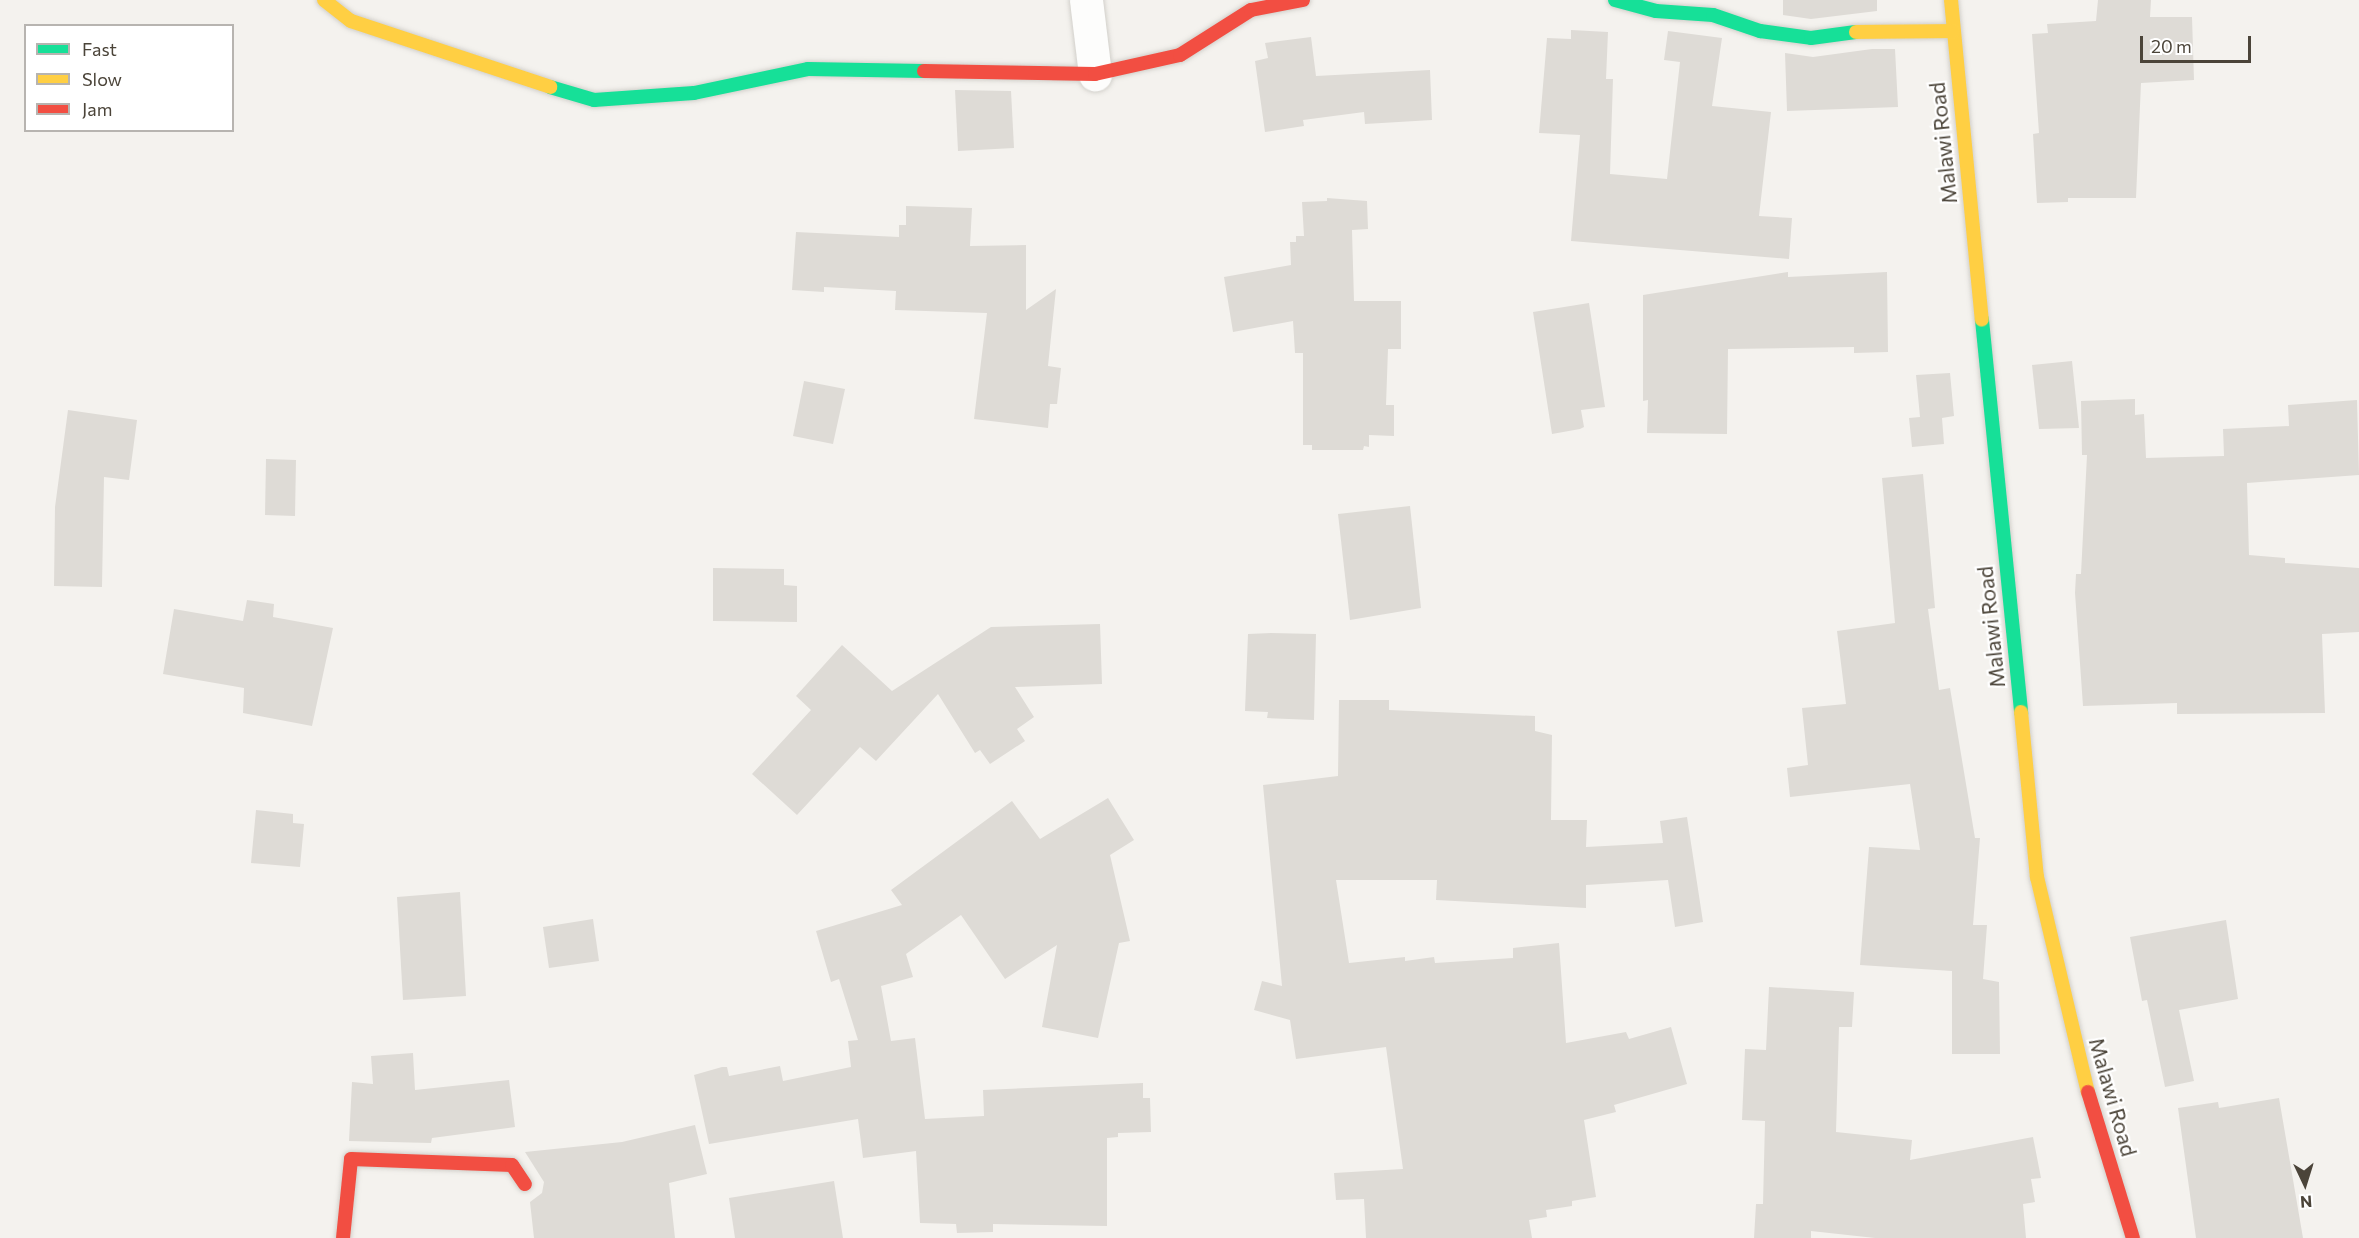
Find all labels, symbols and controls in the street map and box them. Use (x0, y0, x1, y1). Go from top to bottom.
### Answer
legend (24, 24, 234, 132)
scale bar (2143, 24, 2254, 62)
text: 20 m (2151, 35, 2192, 57)
text: Fast (82, 38, 117, 60)
text: Slow (82, 68, 122, 90)
street label: Malawi Road (1924, 81, 1962, 205)
text: Jam (82, 98, 112, 120)
street label: Malawi Road (1972, 565, 2010, 689)
street label: Malawi Road (2084, 1035, 2142, 1159)
north arrow (2275, 1154, 2335, 1214)
text: N (2300, 1193, 2313, 1212)

